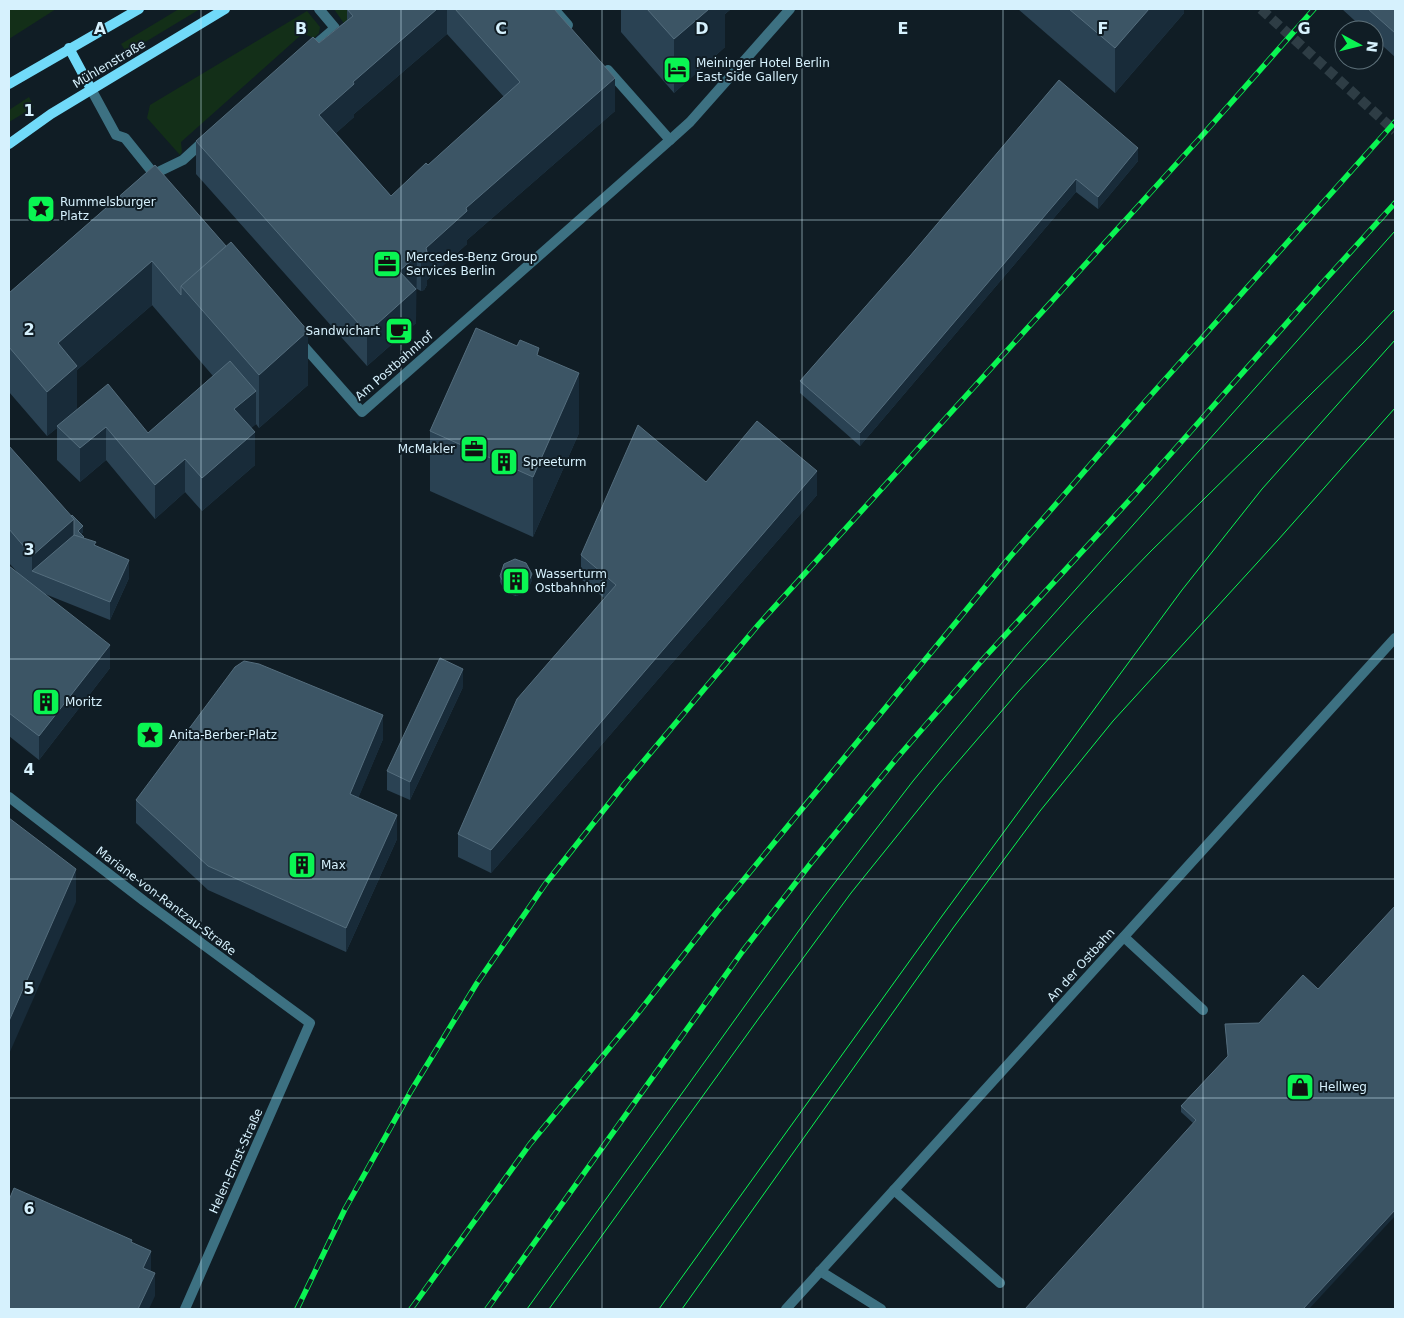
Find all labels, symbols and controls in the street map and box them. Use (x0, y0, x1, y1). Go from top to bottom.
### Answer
text: A (94, 19, 107, 38)
text: B (295, 19, 307, 38)
text: C (495, 19, 507, 38)
text: D (695, 19, 709, 38)
text: E (898, 19, 908, 38)
text: F (1098, 19, 1108, 38)
text: G (1297, 19, 1311, 38)
north arrow (1334, 20, 1384, 70)
street label: Mühlenstraße (70, 37, 148, 91)
text: N (1363, 40, 1381, 53)
hotel icon: Meininger Hotel Berlin East Side Gallery (662, 55, 692, 85)
place label: Meininger Hotel Berlin East Side Gallery (696, 56, 830, 84)
text: 1 (23, 101, 35, 120)
place icon: Rummelsburger Platz (26, 194, 56, 224)
place label: Rummelsburger Platz (60, 195, 156, 223)
office icon: Mercedes-Benz Group Services Berlin (372, 249, 402, 279)
place label: Mercedes-Benz Group Services Berlin (406, 250, 537, 278)
cafe icon: Sandwichart (384, 316, 414, 346)
text: 2 (23, 320, 35, 339)
place label: Sandwichart (305, 324, 380, 338)
street label: Am Postbahnhof (352, 328, 436, 403)
office icon: McMakler (459, 434, 489, 464)
place label: McMakler (398, 442, 455, 456)
building icon: Spreeturm (489, 447, 519, 477)
place label: Spreeturm (523, 455, 586, 469)
text: 3 (23, 540, 35, 559)
building icon: Wasserturm Ostbahnhof (501, 566, 531, 596)
place label: Wasserturm Ostbahnhof (535, 567, 607, 595)
building icon: Moritz (31, 687, 61, 717)
place label: Moritz (65, 695, 102, 709)
place icon: Anita-Berber-Platz (135, 720, 165, 750)
place label: Anita-Berber-Platz (169, 728, 277, 742)
text: 4 (23, 760, 35, 779)
street label: Mariane-von-Rantzau-Straße (93, 844, 239, 958)
building icon: Max (287, 850, 317, 880)
place label: Max (321, 858, 346, 872)
street label: An der Ostbahn (1044, 925, 1118, 1005)
text: 5 (23, 979, 35, 998)
shop icon: Hellweg (1285, 1072, 1315, 1102)
place label: Hellweg (1319, 1080, 1367, 1094)
street label: Helen-Ernst-Straße (206, 1106, 266, 1216)
text: 6 (23, 1199, 35, 1218)

